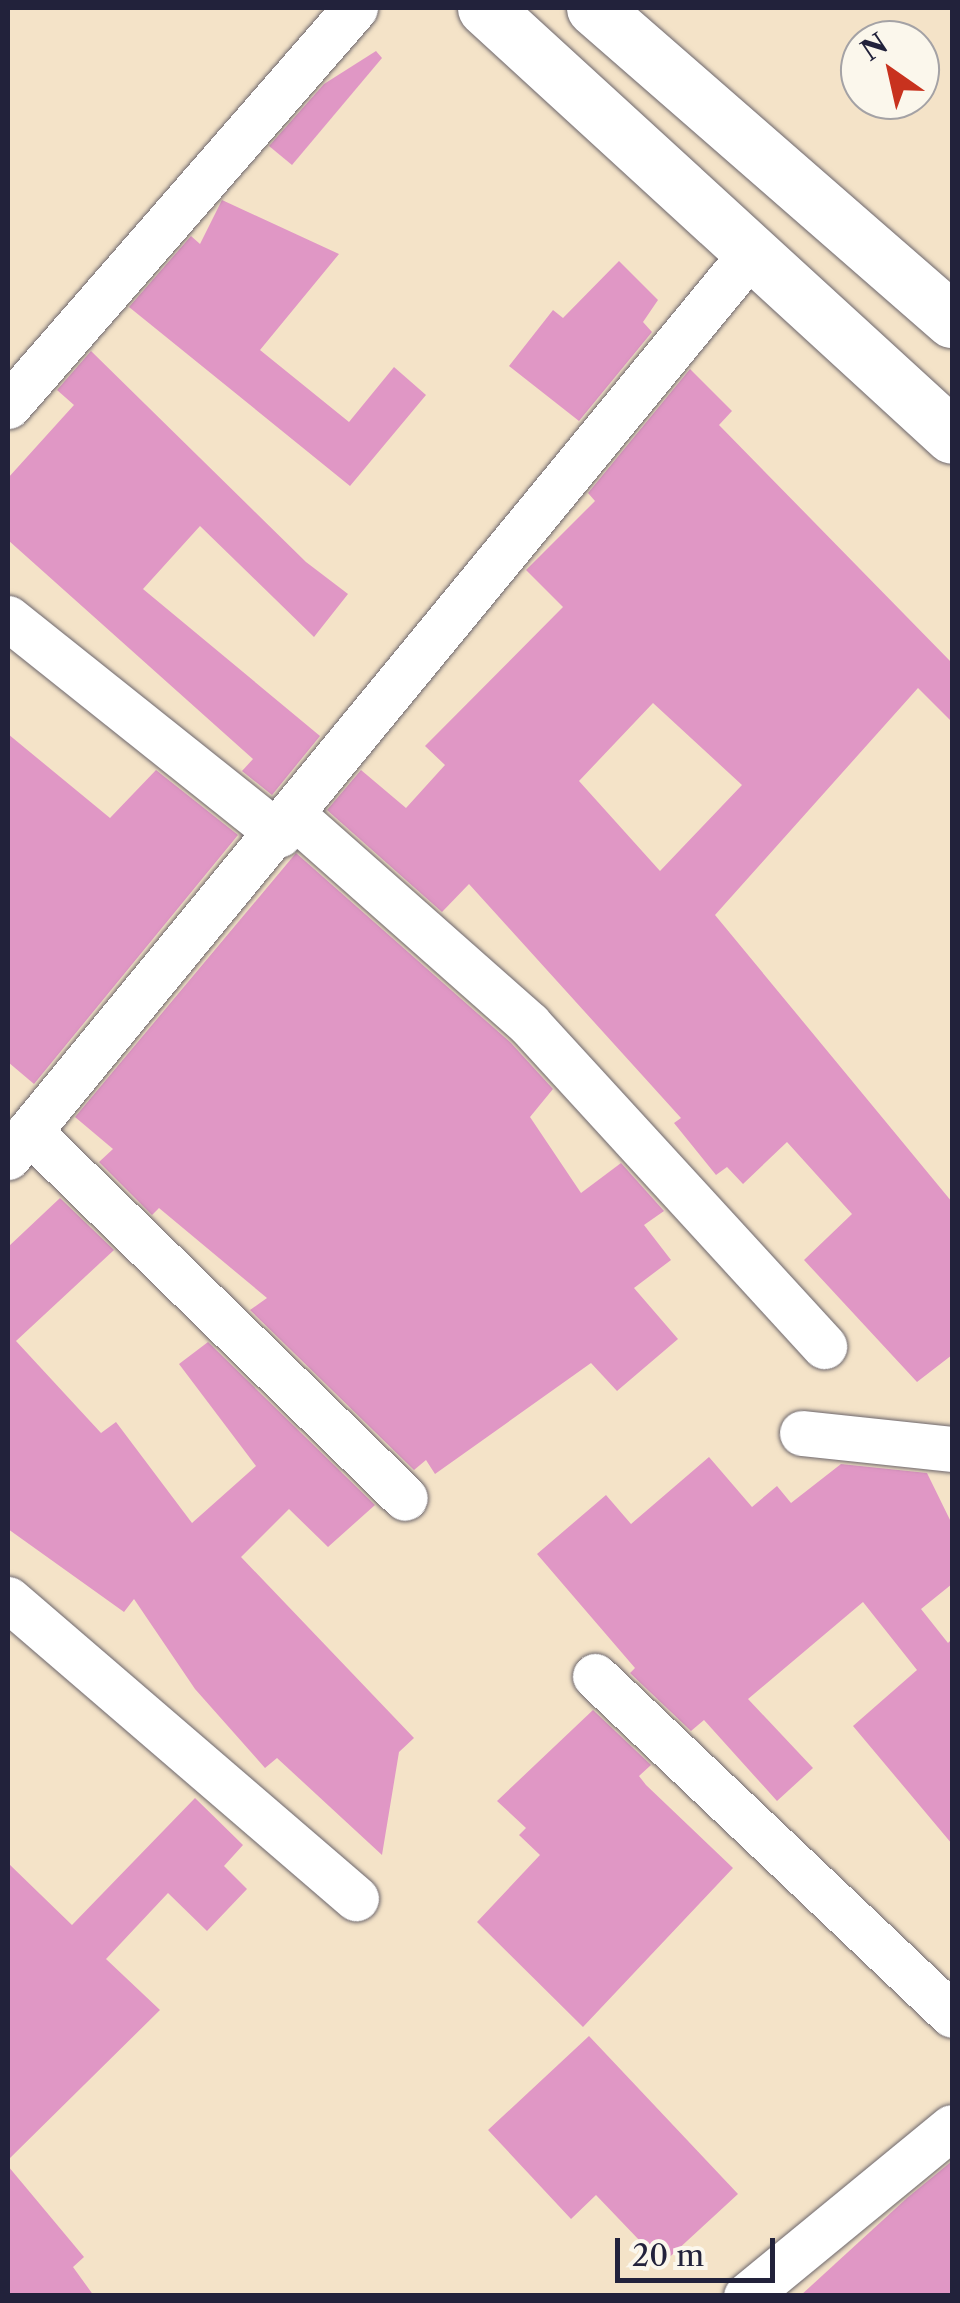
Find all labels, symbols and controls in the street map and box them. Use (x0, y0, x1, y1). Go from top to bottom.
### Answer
north arrow (840, 20, 940, 120)
text: N (855, 26, 894, 68)
scale bar (620, 2218, 780, 2280)
text: 20 m (632, 2237, 704, 2274)

